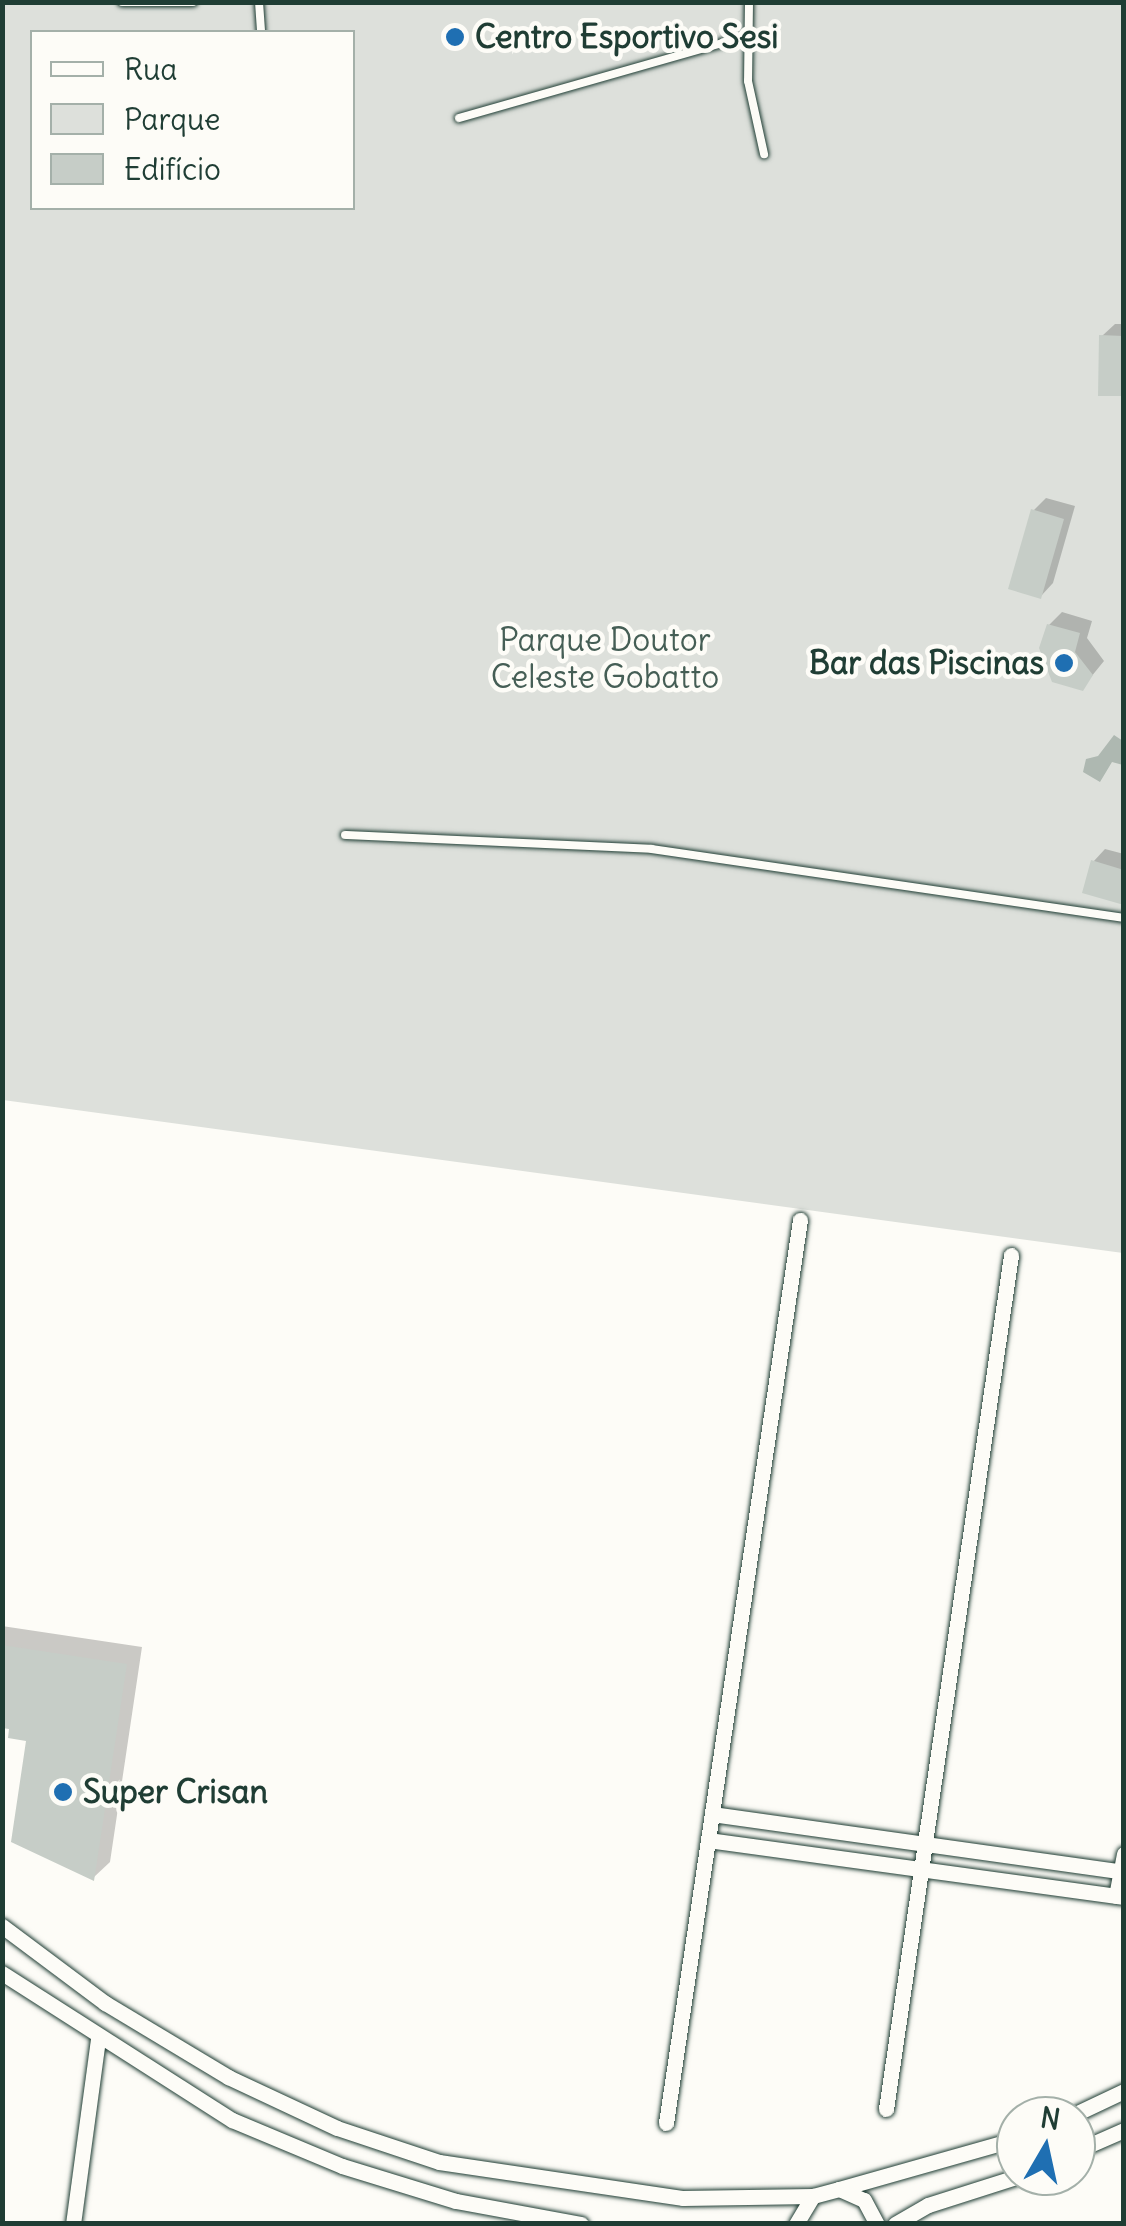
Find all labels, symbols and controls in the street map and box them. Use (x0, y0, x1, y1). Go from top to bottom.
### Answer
place label: Centro Esportivo Sesi (475, 18, 778, 56)
marker: Centro Esportivo Sesi (444, 26, 466, 48)
legend (30, 30, 355, 210)
text: Rua (124, 50, 177, 88)
text: Parque (124, 100, 220, 138)
text: Edifício (124, 150, 221, 188)
park label: Parque Doutor Celeste Gobatto (491, 622, 719, 697)
place label: Bar das Piscinas (809, 644, 1044, 682)
marker: Bar das Piscinas (1053, 652, 1075, 674)
place label: Super Crisan (83, 1773, 268, 1811)
marker: Super Crisan (52, 1781, 74, 1803)
north arrow (996, 2096, 1096, 2196)
text: N (1038, 2099, 1063, 2138)

